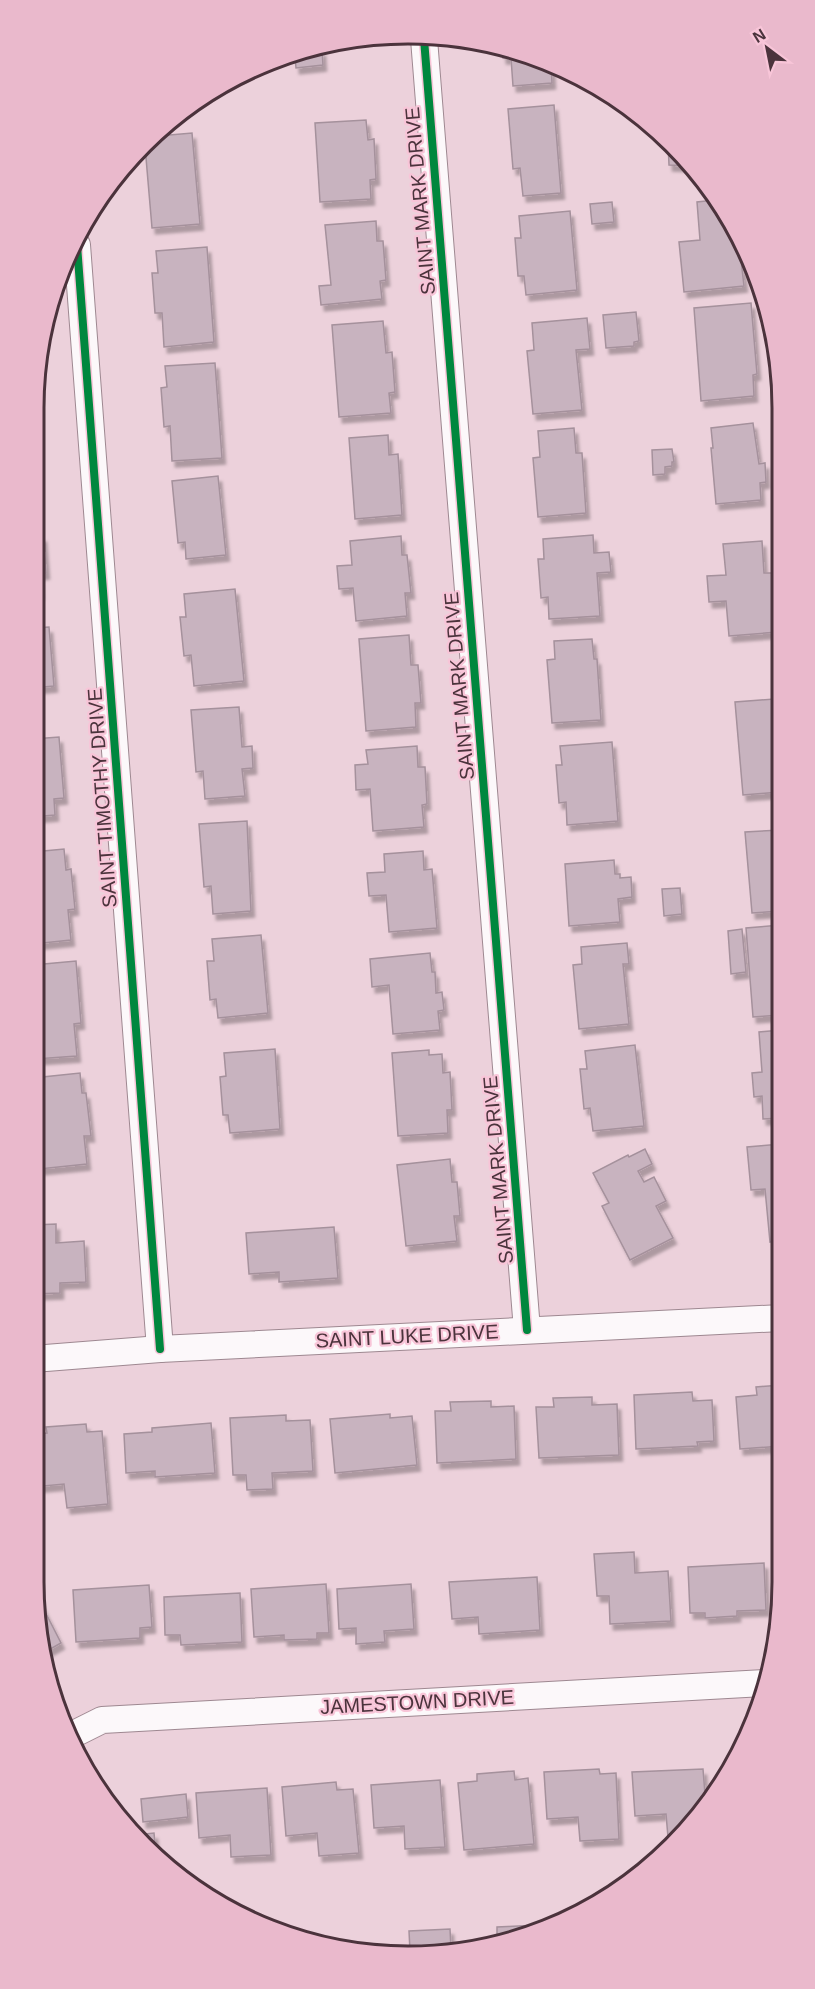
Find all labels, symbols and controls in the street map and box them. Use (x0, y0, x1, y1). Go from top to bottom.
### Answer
north arrow (737, 18, 797, 78)
text: N (750, 25, 769, 46)
street label: SAINT MARK DRIVE (401, 106, 439, 296)
street label: SAINT MARK DRIVE (440, 591, 478, 781)
street label: SAINT TIMOTHY DRIVE (83, 687, 121, 909)
street label: SAINT MARK DRIVE (479, 1075, 517, 1265)
street label: SAINT LUKE DRIVE (315, 1320, 499, 1352)
street label: JAMESTOWN DRIVE (320, 1686, 514, 1718)

